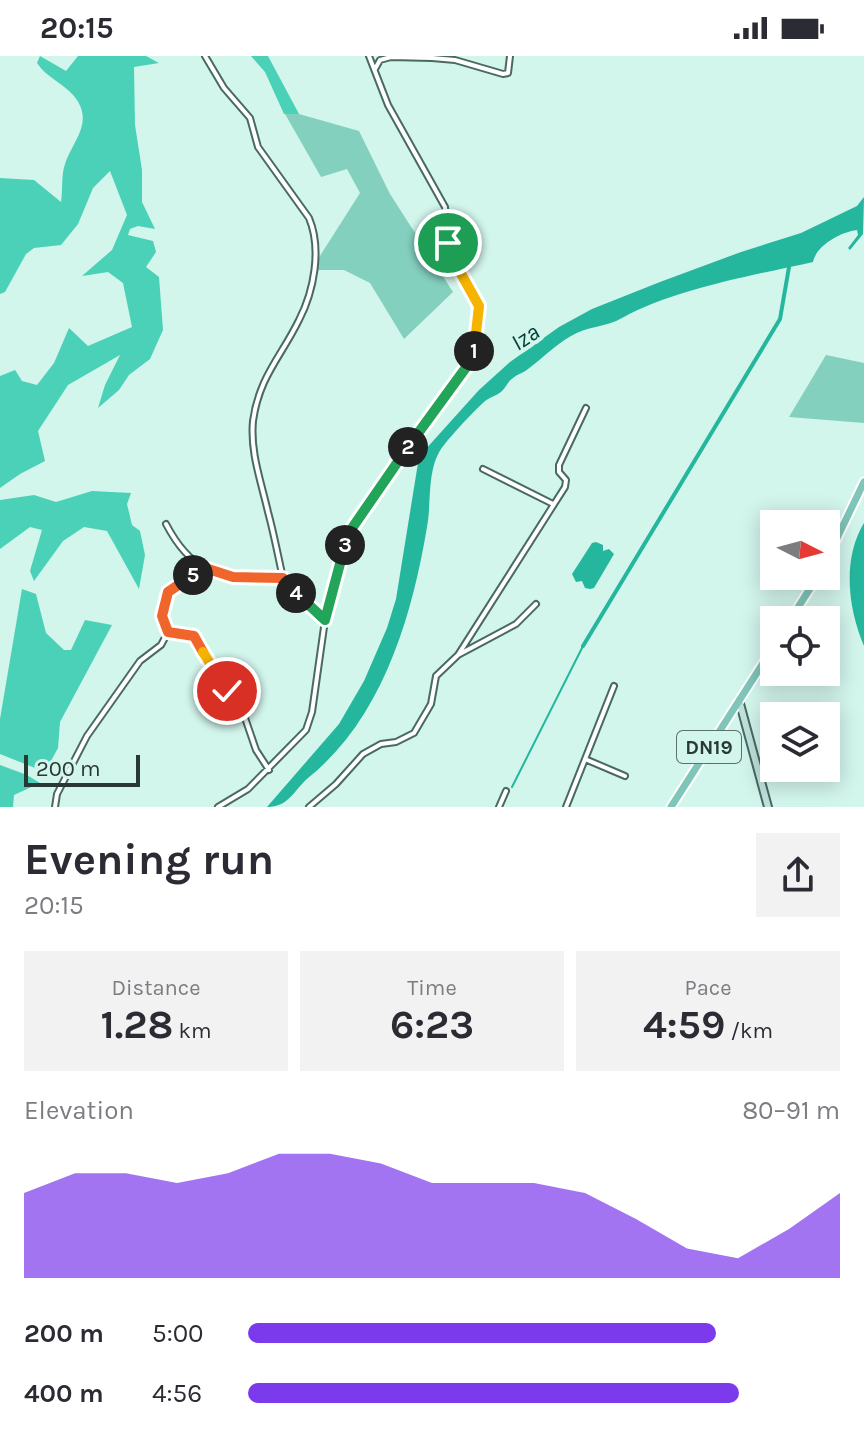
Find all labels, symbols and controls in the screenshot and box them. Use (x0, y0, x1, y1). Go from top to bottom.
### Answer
text: 20:15 (40, 10, 113, 46)
pin (414, 209, 482, 277)
icon: arrive (426, 221, 470, 265)
water label: Iza (505, 317, 545, 357)
pin: 1 (454, 331, 494, 371)
text: 1 (470, 338, 478, 364)
pin: 2 (388, 427, 428, 467)
text: 2 (401, 434, 415, 460)
north arrow (760, 510, 840, 590)
map controls (760, 510, 840, 782)
pin: 3 (325, 525, 365, 565)
text: 3 (338, 532, 352, 558)
pin: 5 (173, 555, 213, 595)
text: 5 (187, 562, 199, 588)
pin: 4 (276, 573, 316, 613)
text: 4 (289, 580, 303, 606)
button: locate (760, 606, 840, 686)
pin (193, 657, 261, 725)
icon: check (205, 669, 249, 713)
button: layers (760, 702, 840, 782)
road number: DN19 (677, 731, 741, 763)
scale bar (24, 751, 140, 787)
text: 200 m (36, 756, 101, 782)
button: share (756, 833, 840, 917)
text: Evening run (24, 834, 274, 885)
text: 20:15 (24, 890, 84, 921)
text: Distance (112, 975, 200, 1001)
text: Time (407, 975, 457, 1001)
text: Pace (685, 975, 731, 1001)
text: 1.28 (100, 1001, 173, 1048)
text: 6:23 (390, 1001, 474, 1048)
text: 4:59 (643, 1001, 725, 1048)
text: km (173, 1018, 212, 1044)
text: /km (725, 1018, 773, 1044)
text: Elevation (24, 1095, 134, 1126)
text: 80–91 m (742, 1095, 840, 1126)
text: 200 m (24, 1318, 104, 1349)
text: 5:00 (152, 1318, 204, 1349)
text: 400 m (24, 1378, 104, 1409)
text: 4:56 (152, 1378, 202, 1409)

